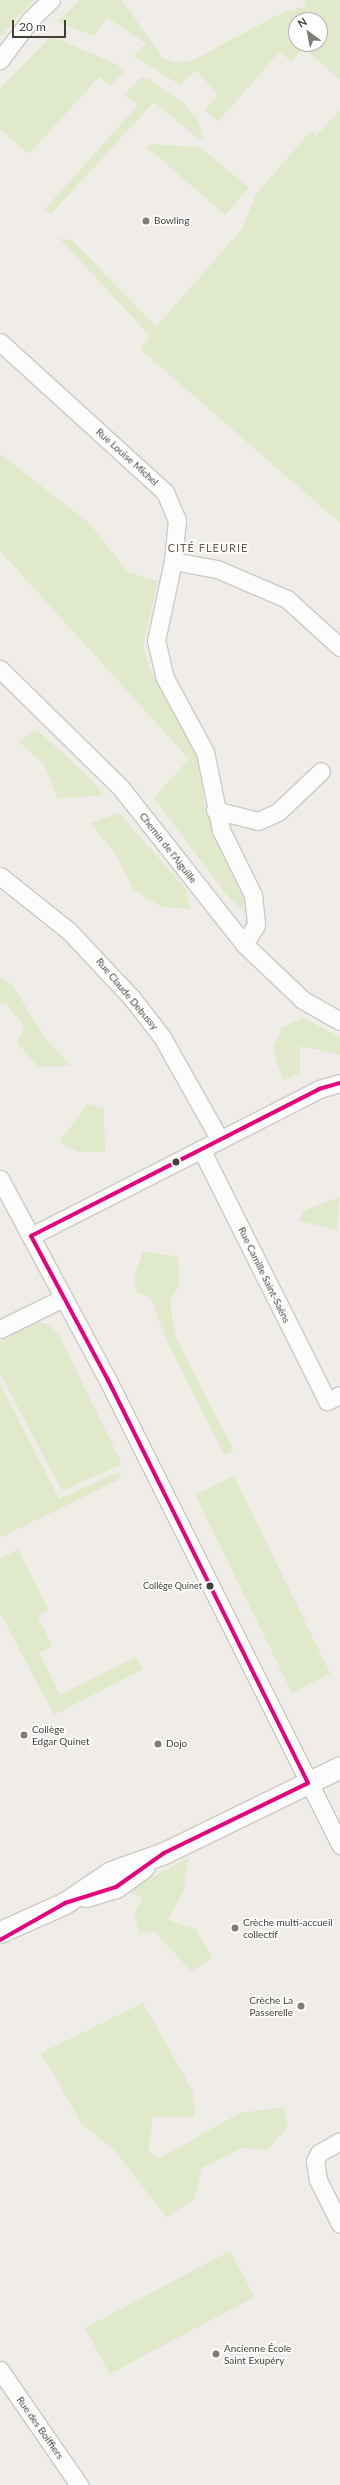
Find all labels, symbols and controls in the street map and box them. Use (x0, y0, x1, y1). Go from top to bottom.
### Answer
scale bar (14, 12, 68, 38)
north arrow (288, 12, 328, 52)
text: N (295, 14, 309, 30)
text: 20 m (19, 19, 46, 34)
place label: Bowling (154, 215, 189, 227)
marker: Bowling (141, 216, 151, 226)
street label: Rue Louise Michel (93, 426, 161, 488)
district label: CITÉ FLEURIE (168, 541, 248, 555)
street label: Chemin de l'Aiguille (137, 810, 199, 886)
street label: Rue Claude Debussy (93, 956, 161, 1032)
unlabelled marker (171, 1157, 181, 1167)
street label: Rue Camille Saint-Saëns (236, 1225, 292, 1325)
place label: Collège Quinet (143, 1581, 202, 1591)
marker: Collège Quinet (205, 1581, 215, 1591)
place label: Collège Edgar Quinet (32, 1723, 90, 1746)
marker: Collège Edgar Quinet (19, 1730, 29, 1740)
place label: Dojo (166, 1738, 187, 1750)
marker: Dojo (153, 1739, 163, 1749)
place label: Crèche multi-accueil collectif (243, 1916, 333, 1940)
marker: Crèche multi-accueil collectif (230, 1923, 240, 1933)
place label: Crèche La Passerelle (249, 1994, 293, 2018)
marker: Crèche La Passerelle (296, 2001, 306, 2011)
place label: Ancienne École Saint Exupéry (224, 2342, 291, 2366)
marker: Ancienne École Saint Exupéry (211, 2349, 221, 2359)
street label: Rue des Boiffiers (14, 2394, 66, 2462)

